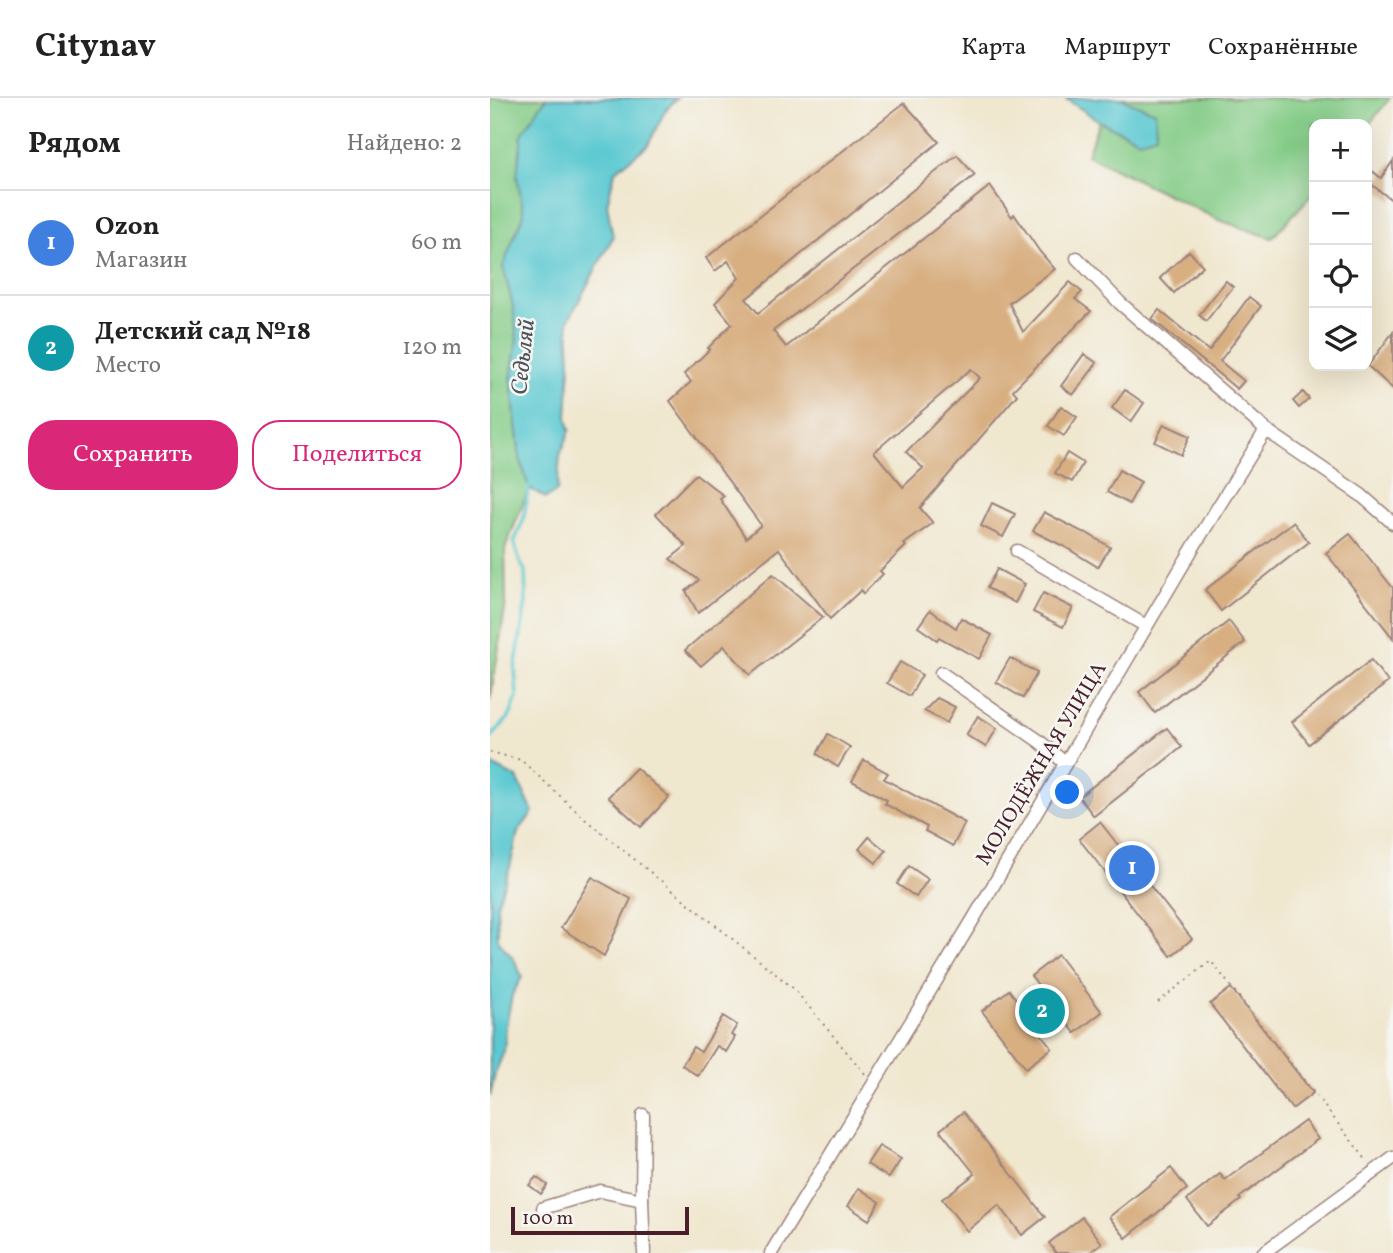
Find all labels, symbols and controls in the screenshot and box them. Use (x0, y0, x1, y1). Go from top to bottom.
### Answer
text: Citynav (35, 25, 156, 71)
text: Карта (961, 31, 1026, 65)
text: Маршрут (1064, 31, 1170, 65)
text: Сохранённые (1208, 31, 1358, 65)
map controls (1309, 119, 1372, 371)
button: + (1309, 119, 1372, 182)
text: Рядом (28, 123, 121, 165)
text: Найдено: 2 (347, 128, 462, 160)
button: − (1309, 182, 1372, 245)
text: Ozon (95, 209, 160, 245)
text: 1 (46, 227, 56, 259)
text: 60 m (412, 227, 462, 259)
text: Магазин (95, 245, 187, 277)
button: locate (1309, 245, 1372, 308)
button: layers (1309, 308, 1372, 371)
text: Детский сад №18 (95, 314, 311, 350)
water label: Седьляй (504, 317, 544, 396)
text: 2 (45, 332, 57, 364)
text: 120 m (402, 332, 462, 364)
text: Место (95, 350, 161, 382)
button: Сохранить (28, 420, 238, 490)
button: Поделиться (252, 420, 462, 490)
street label: МОЛОДЁЖНАЯ УЛИЦА (970, 657, 1114, 871)
your location (1050, 775, 1084, 809)
pin: 1 (1109, 842, 1155, 894)
pin: 2 (1019, 985, 1065, 1037)
scale bar (511, 1204, 690, 1236)
text: 100 m (522, 1206, 573, 1232)

